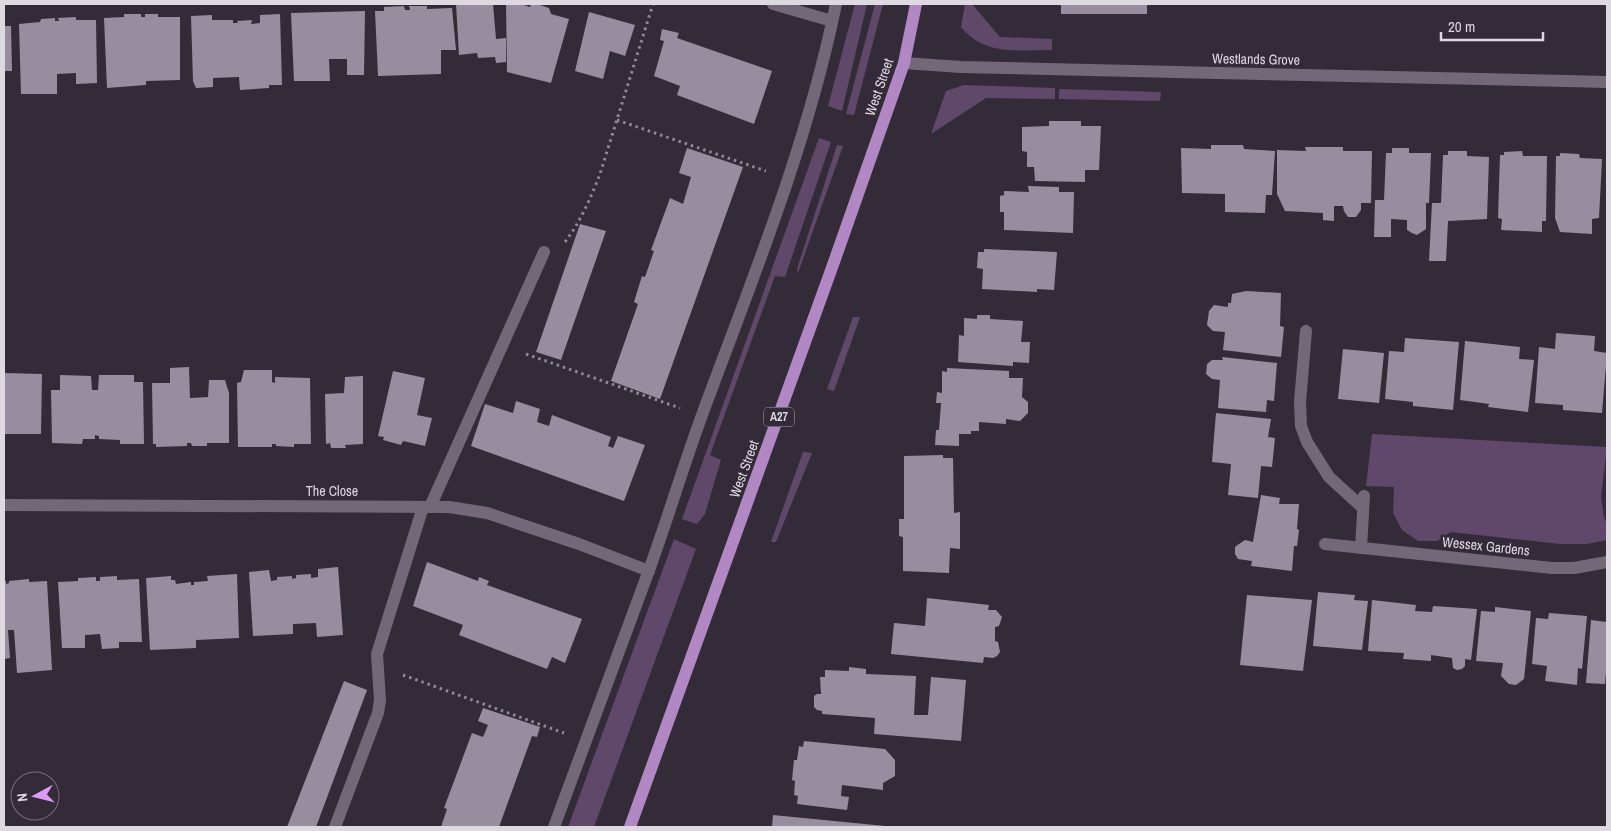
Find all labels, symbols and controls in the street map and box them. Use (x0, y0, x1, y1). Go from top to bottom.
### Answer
scale bar (1441, 10, 1544, 42)
text: 20 m (1448, 16, 1475, 37)
street label: Westlands Grove (1212, 49, 1300, 69)
street label: West Street (861, 56, 897, 118)
road number: A27 (764, 408, 794, 427)
street label: West Street (725, 438, 763, 500)
street label: The Close (306, 482, 358, 500)
street label: Wessex Gardens (1441, 532, 1531, 560)
north arrow (10, 771, 60, 821)
text: N (13, 792, 32, 803)

